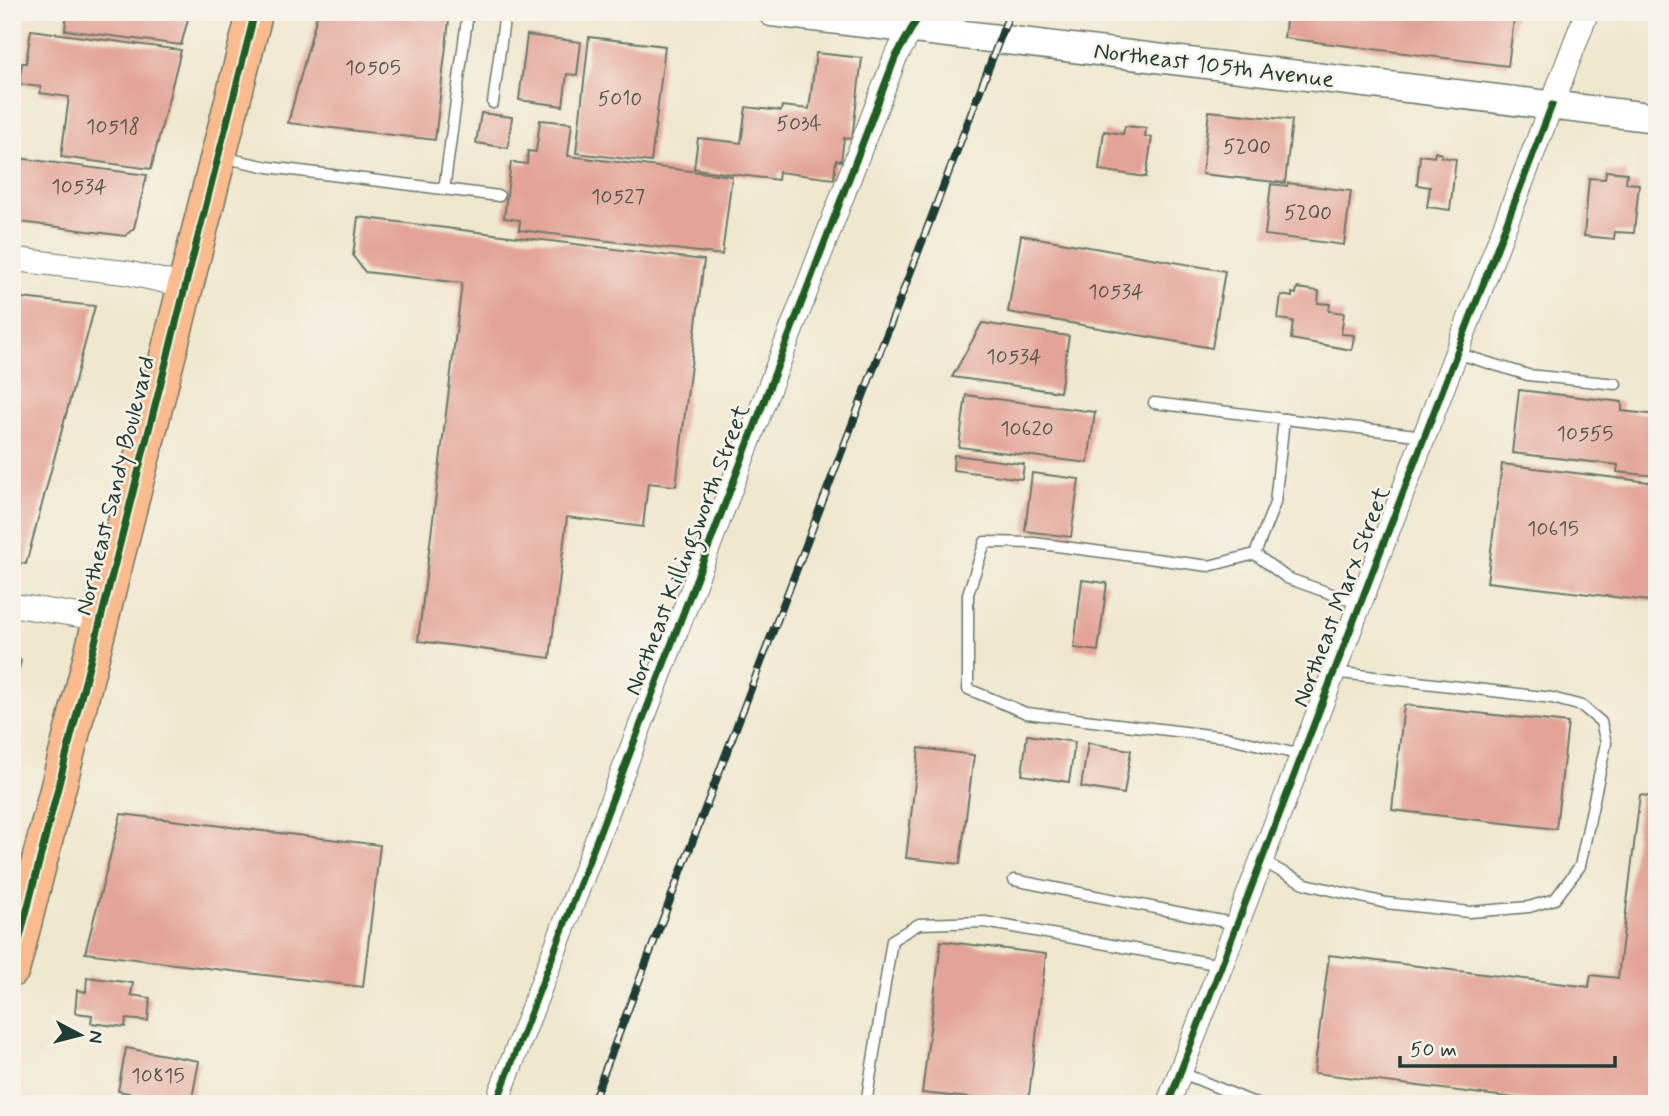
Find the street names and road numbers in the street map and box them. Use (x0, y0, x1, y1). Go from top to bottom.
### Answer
street label: Northeast 105th Avenue (1092, 36, 1336, 96)
street label: Northeast Sandy Boulevard (69, 353, 163, 619)
street label: Northeast Killingsworth Street (618, 400, 761, 701)
street label: Northeast Marx Street (1286, 482, 1398, 712)

